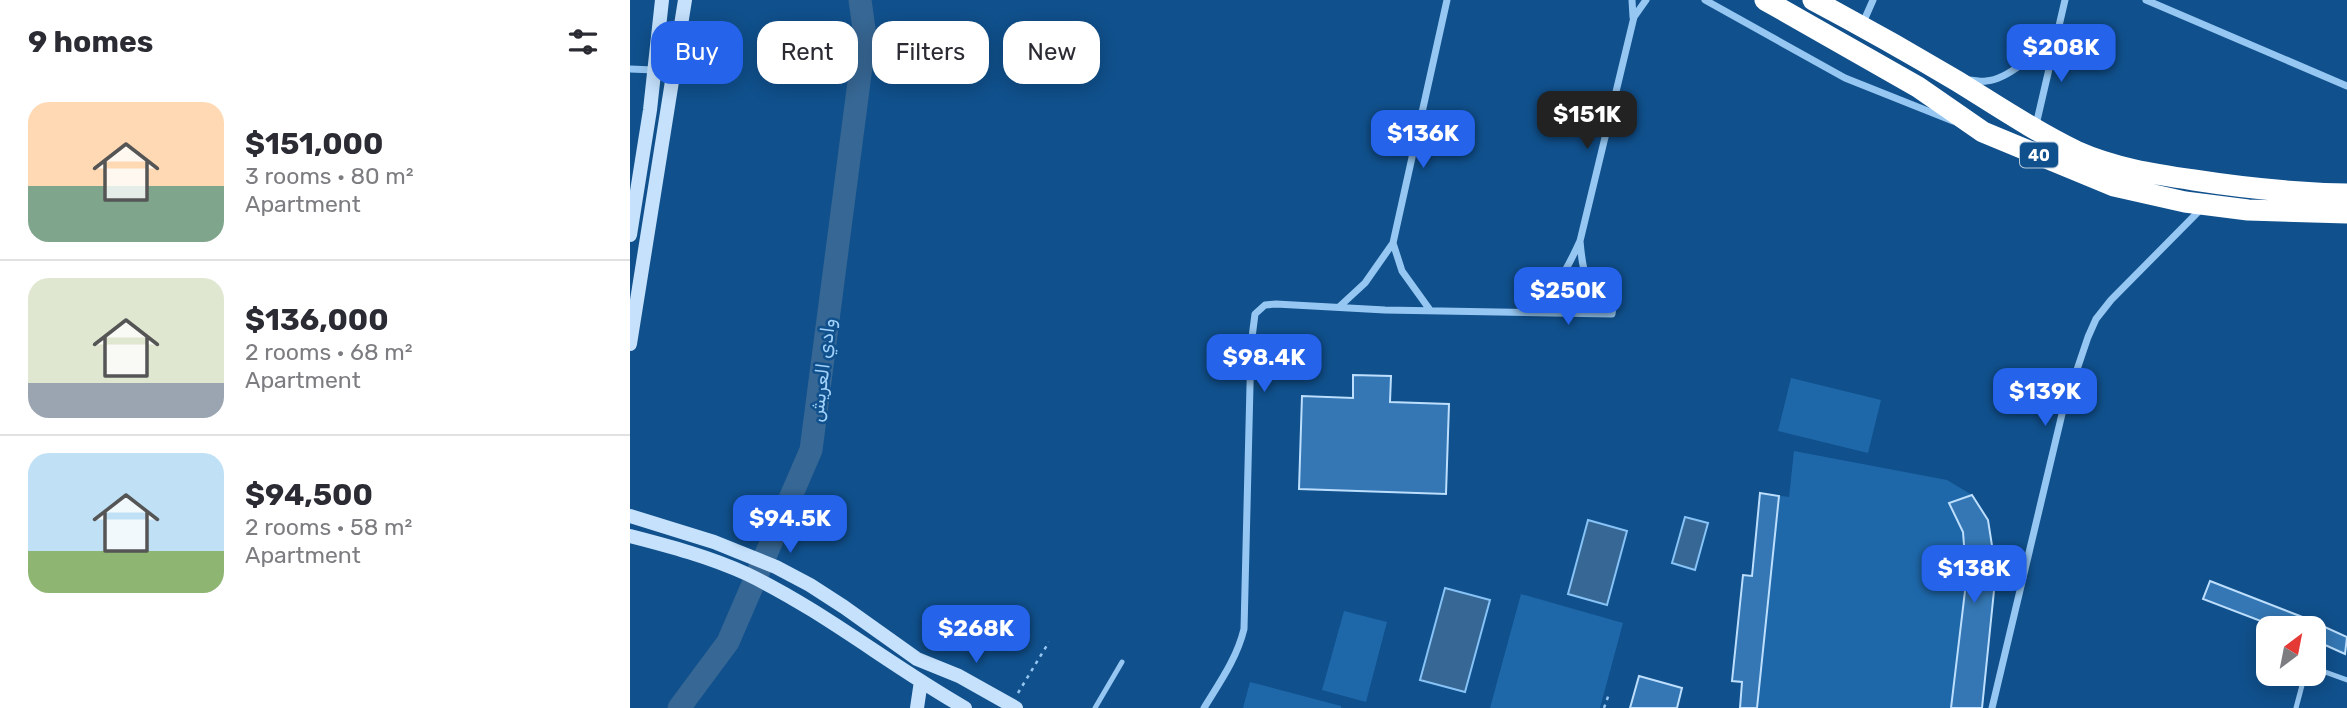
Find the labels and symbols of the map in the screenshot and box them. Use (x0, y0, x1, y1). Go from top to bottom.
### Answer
pin: $208K (2012, 24, 2110, 84)
pin: $151K (1538, 92, 1636, 151)
pin: $136K (1374, 110, 1472, 170)
road number: 40 (2020, 142, 2058, 168)
pin: $250K (1519, 268, 1617, 327)
water label: وادي العريش (805, 317, 842, 424)
pin: $98.4K (1207, 334, 1321, 394)
pin: $139K (1996, 368, 2094, 428)
pin: $94.5K (733, 496, 847, 555)
pin: $138K (1925, 546, 2023, 605)
pin: $268K (927, 606, 1025, 665)
north arrow (2256, 616, 2326, 686)

